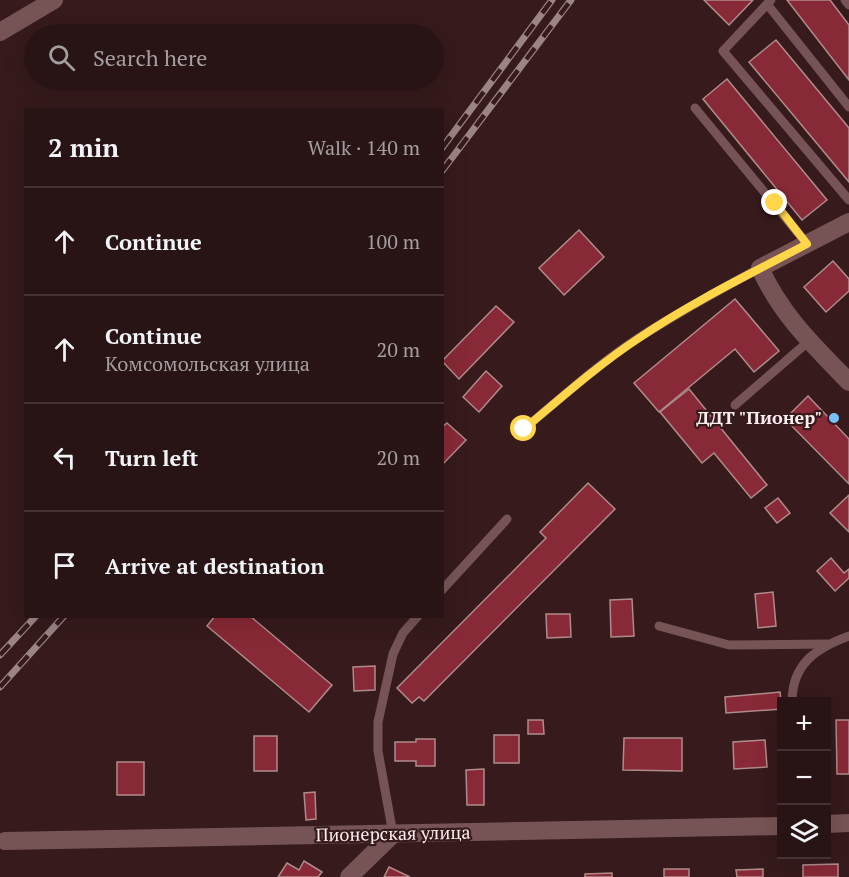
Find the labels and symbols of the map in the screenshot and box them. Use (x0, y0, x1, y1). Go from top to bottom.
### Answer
route end (761, 189, 787, 215)
place label: ДДТ "Пионер" (696, 405, 822, 429)
marker: ДДТ "Пионер" (827, 411, 841, 425)
route start (510, 415, 536, 441)
street label: Пионерская улица (315, 820, 471, 846)

